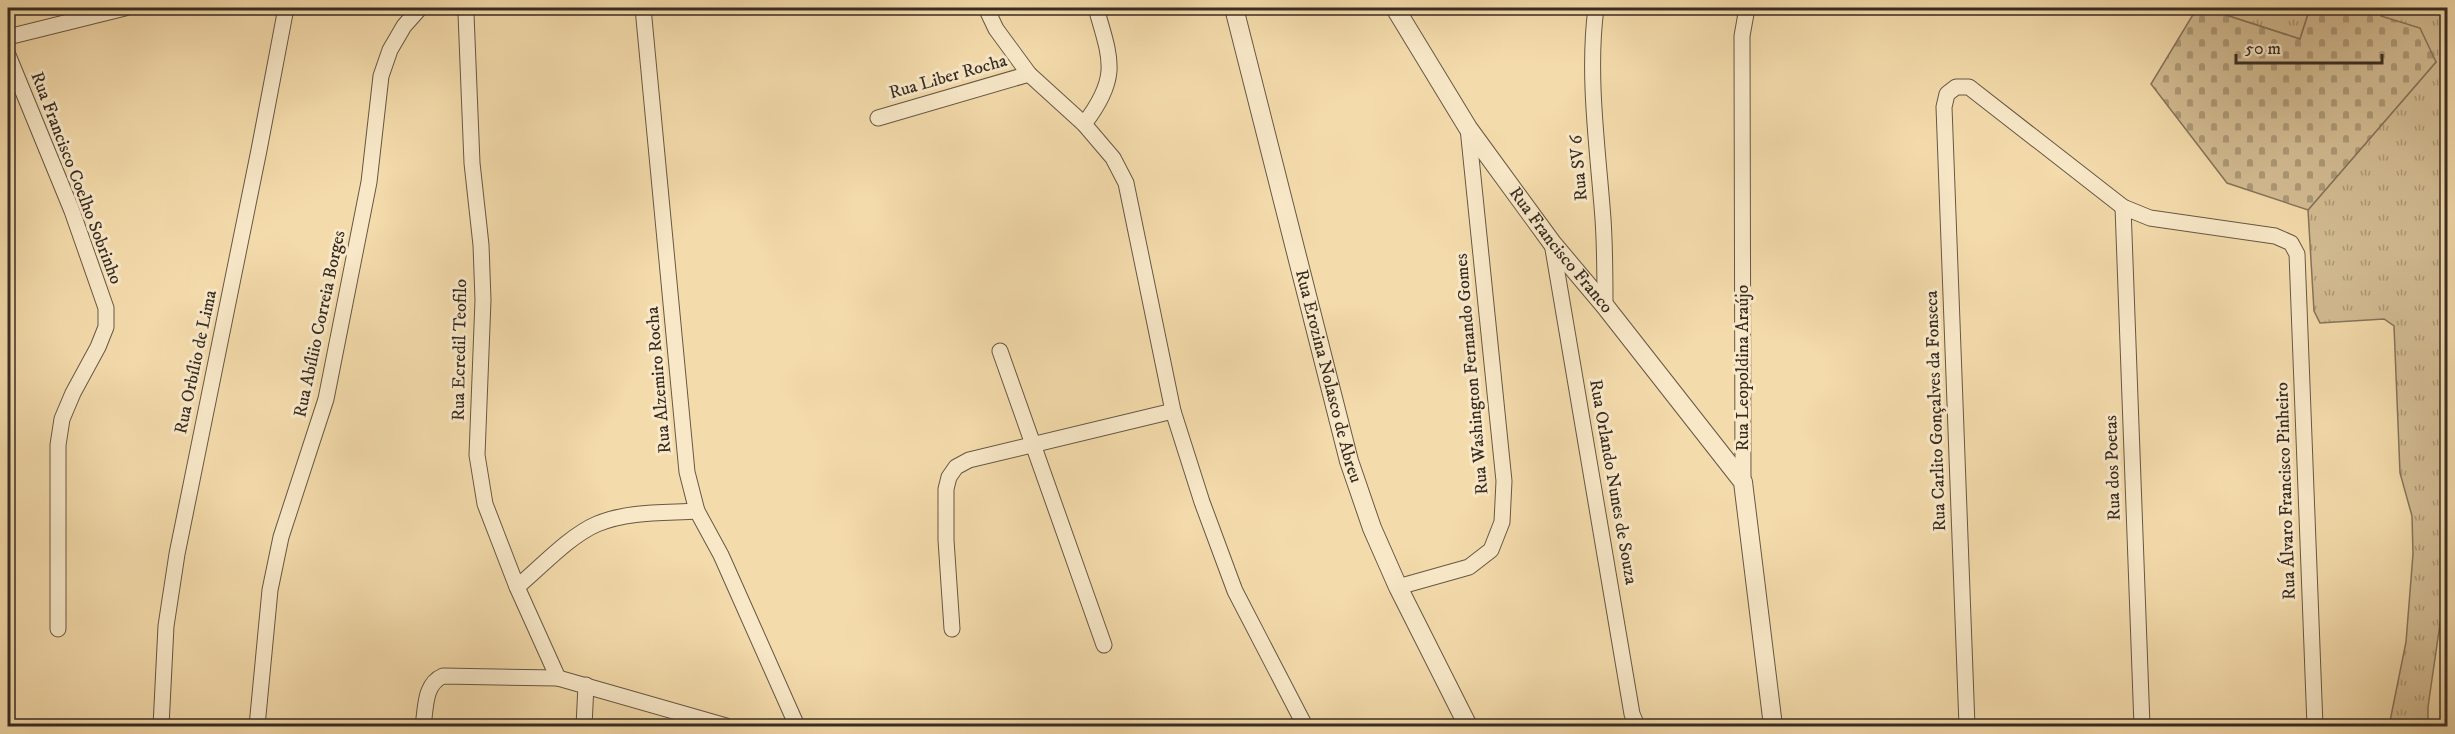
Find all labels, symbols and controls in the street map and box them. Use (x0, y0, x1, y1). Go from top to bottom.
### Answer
scale bar (2236, 27, 2382, 65)
text: 50 m (2245, 38, 2281, 60)
street label: Rua Liber Rocha (886, 50, 1010, 104)
street label: Rua Francisco Coelho Sobrinho (25, 69, 127, 288)
street label: Rua SV 6 (1565, 133, 1593, 202)
street label: Rua Francisco Franco (1504, 183, 1618, 318)
street label: Rua Abíliio Correia Borges (289, 228, 351, 420)
street label: Rua Washington Fernando Gomes (1450, 252, 1494, 496)
street label: Rua Erozina Nolasco de Abreu (1290, 267, 1367, 486)
street label: Rua Ecredil Teofilo (448, 279, 472, 421)
street label: Rua Leopoldina Araújo (1732, 284, 1754, 451)
street label: Rua Orbílio de Lima (170, 288, 222, 436)
street label: Rua Carlito Gonçalves da Fonseca (1921, 290, 1951, 532)
street label: Rua Alzemiro Rocha (642, 305, 676, 454)
street label: Rua Orlando Nunes de Souza (1584, 378, 1642, 587)
street label: Rua Álvaro Francisco Pinheiro (2270, 382, 2301, 600)
street label: Rua dos Poetas (2100, 415, 2126, 521)

